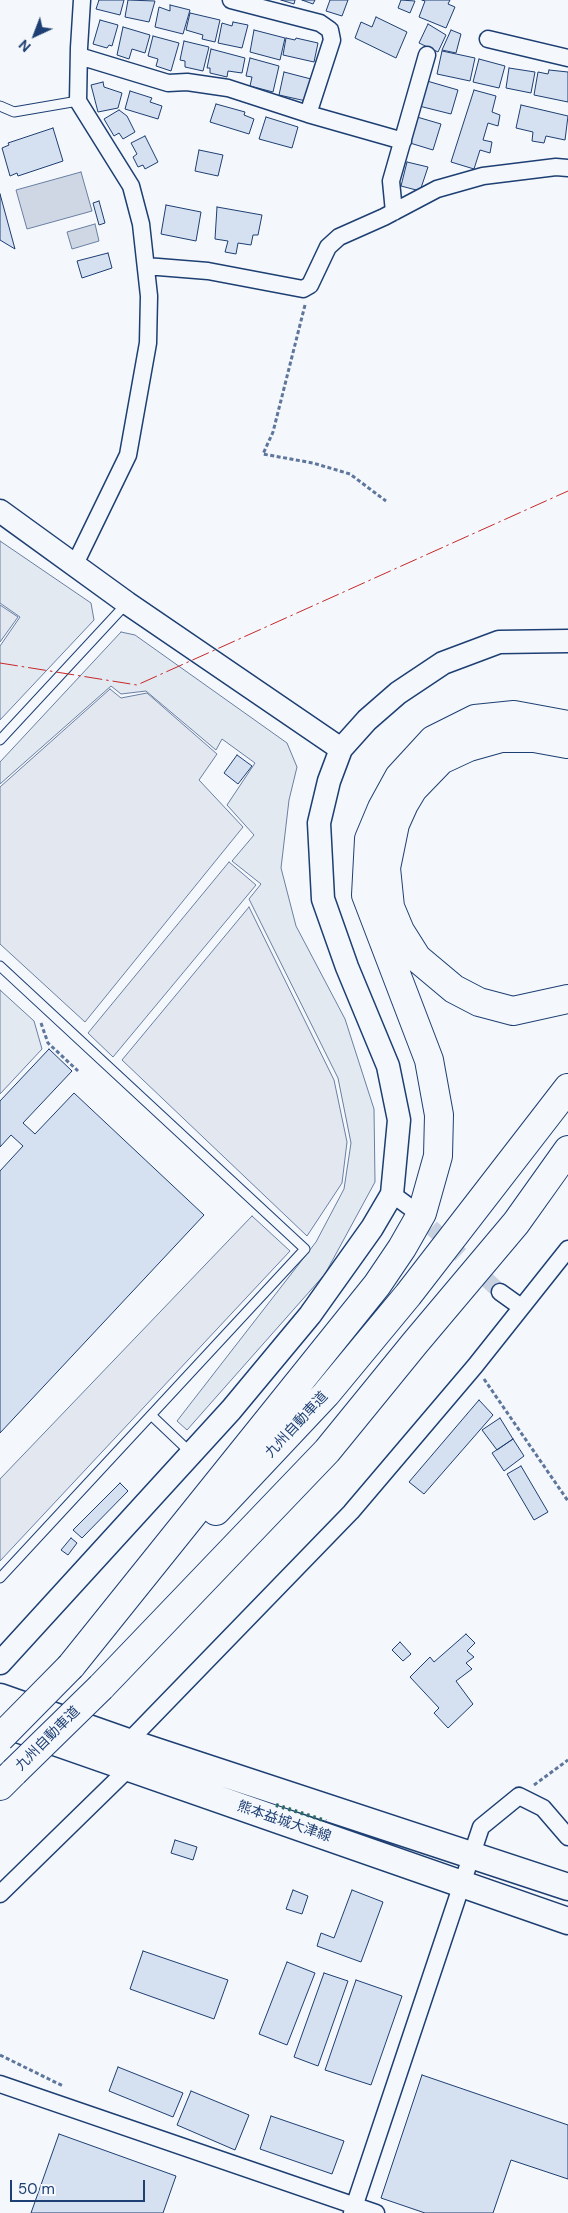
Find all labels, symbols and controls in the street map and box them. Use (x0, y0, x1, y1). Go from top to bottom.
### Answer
north arrow (10, 10, 60, 60)
text: N (15, 36, 35, 56)
street label: 九州自動車道 (262, 1389, 332, 1461)
street label: 九州自動車道 (12, 1703, 84, 1775)
street label: 熊本益城大津線 (235, 1798, 333, 1846)
scale bar (12, 2170, 148, 2202)
text: 50 m (18, 2179, 55, 2199)

